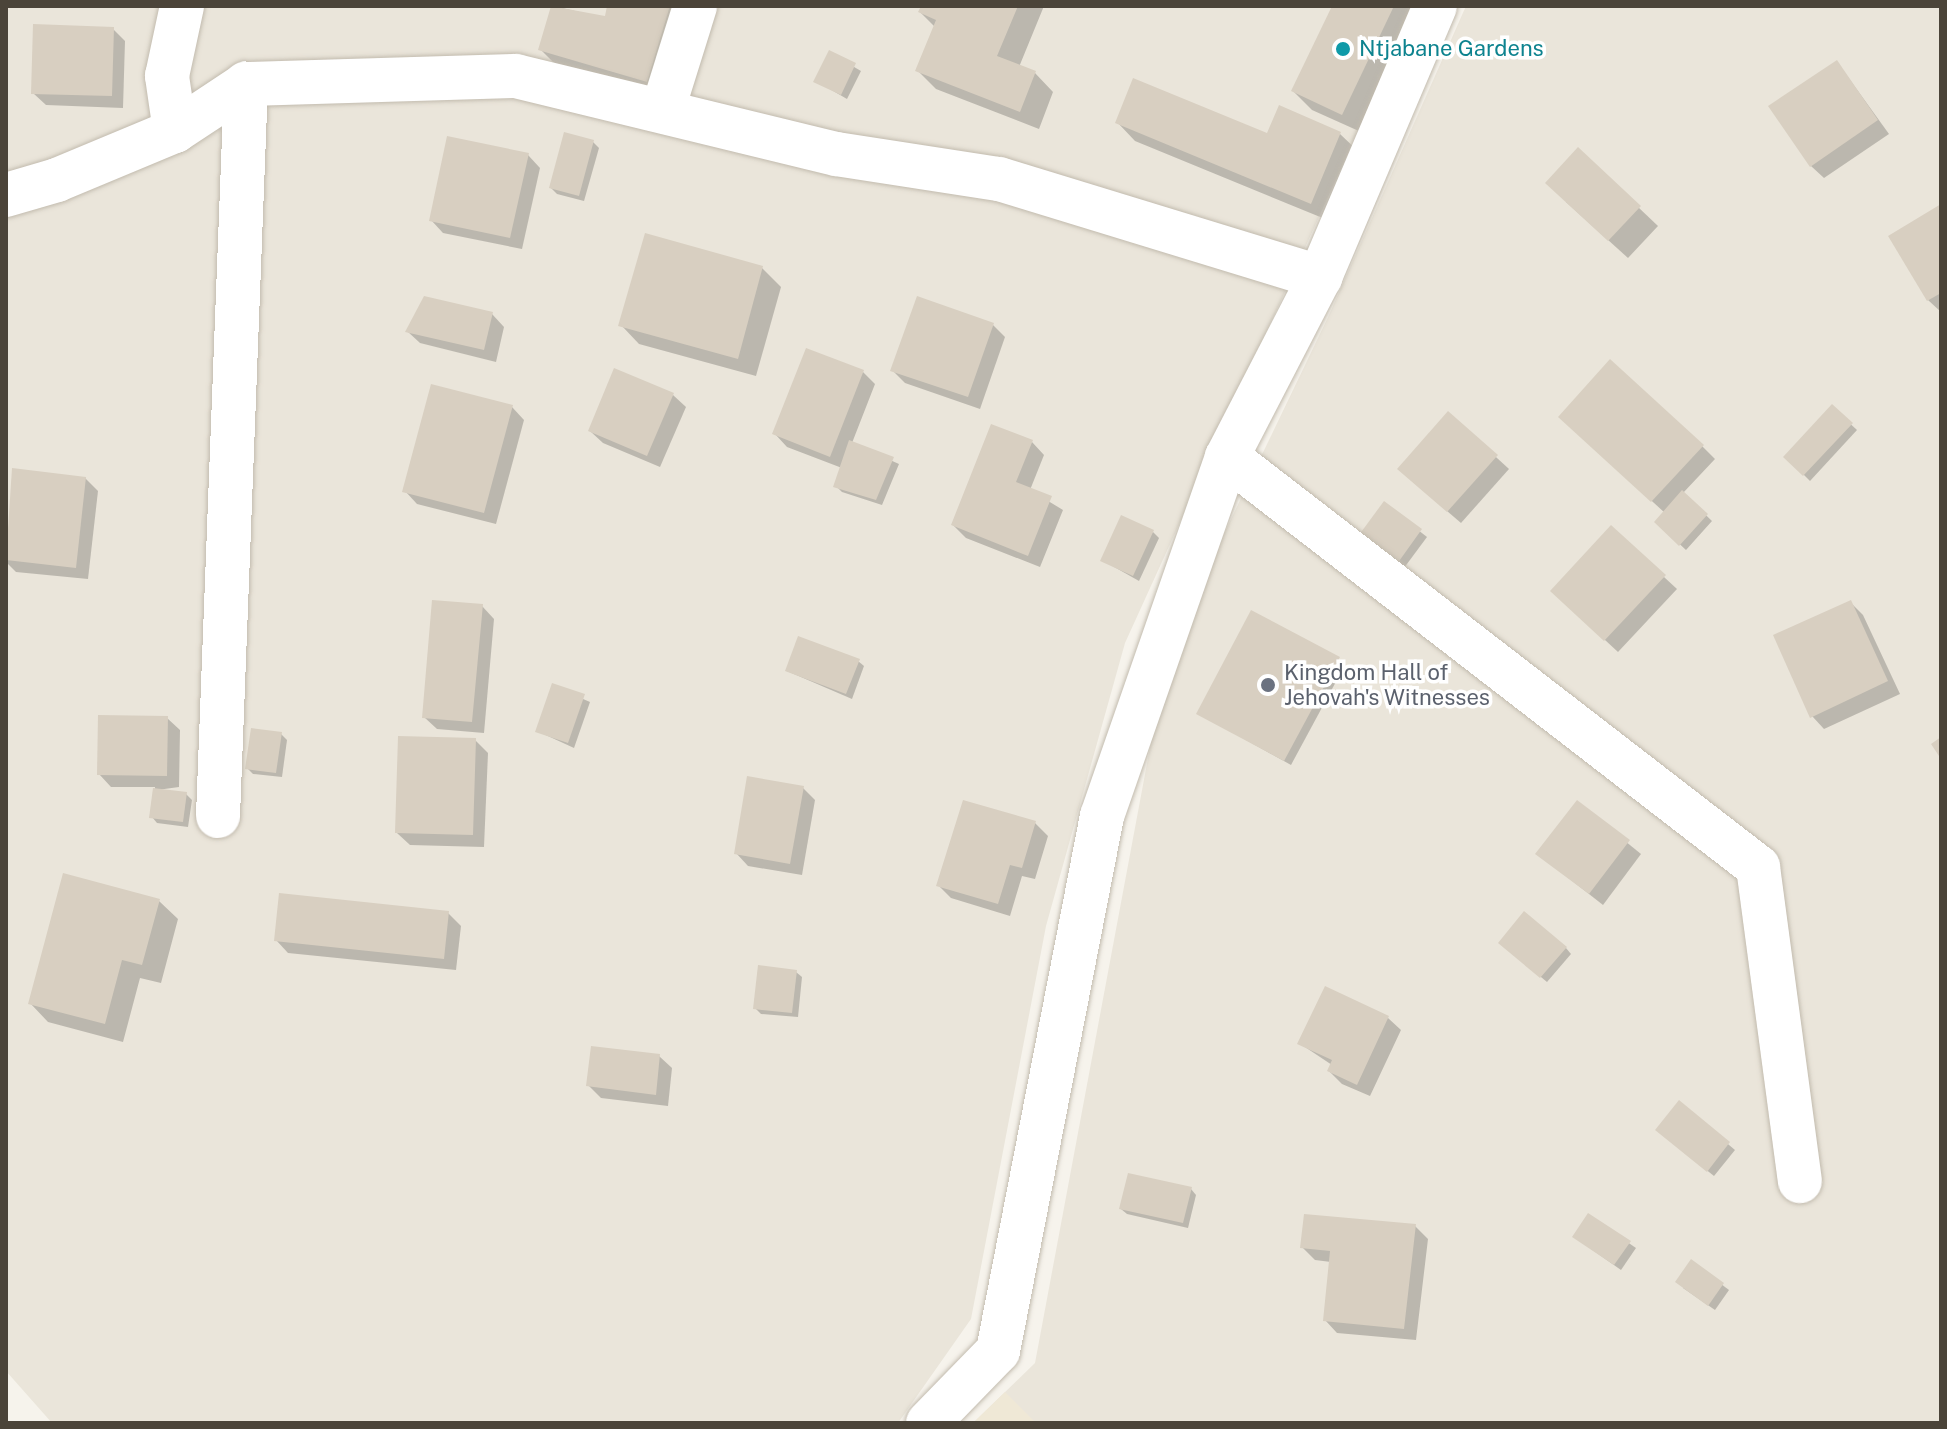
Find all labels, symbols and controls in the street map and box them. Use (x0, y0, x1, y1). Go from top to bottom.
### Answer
place label: Ntjabane Gardens (1359, 36, 1544, 62)
marker: Ntjabane Gardens (1334, 40, 1352, 58)
place label: Kingdom Hall of Jehovah's Witnesses (1284, 659, 1490, 710)
marker: Kingdom Hall of Jehovah's Witnesses (1259, 676, 1277, 694)

